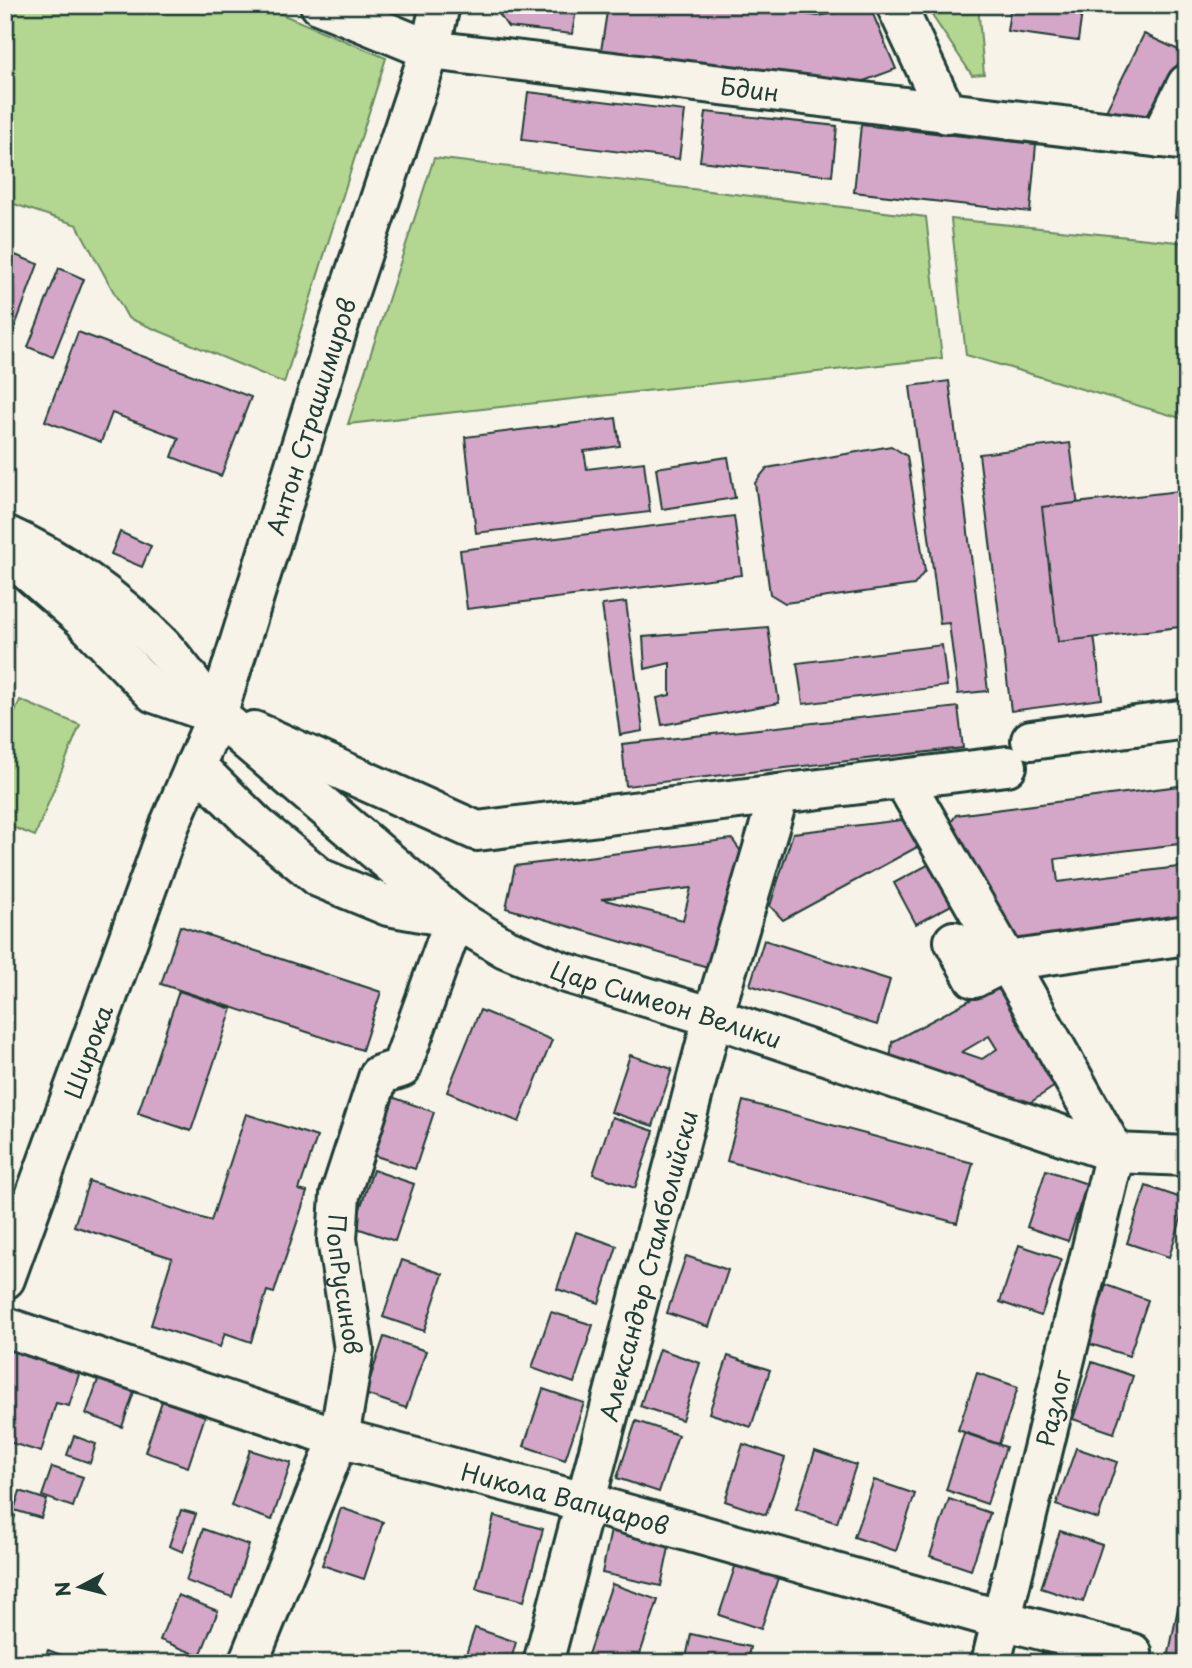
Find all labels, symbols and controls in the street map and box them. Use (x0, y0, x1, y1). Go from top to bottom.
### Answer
street label: Бдин (718, 67, 781, 110)
street label: Антон Страшимиров (256, 293, 364, 539)
street label: Цар Симеон Велики (545, 951, 787, 1057)
street label: Широка (54, 999, 121, 1103)
street label: Александър Стамболийски (589, 1106, 706, 1425)
street label: ПопРусинов (318, 1213, 373, 1357)
street label: Разлог (1026, 1366, 1080, 1450)
street label: Никола Вапцаров (458, 1453, 673, 1543)
north arrow (46, 1552, 116, 1622)
text: N (47, 1580, 77, 1598)

